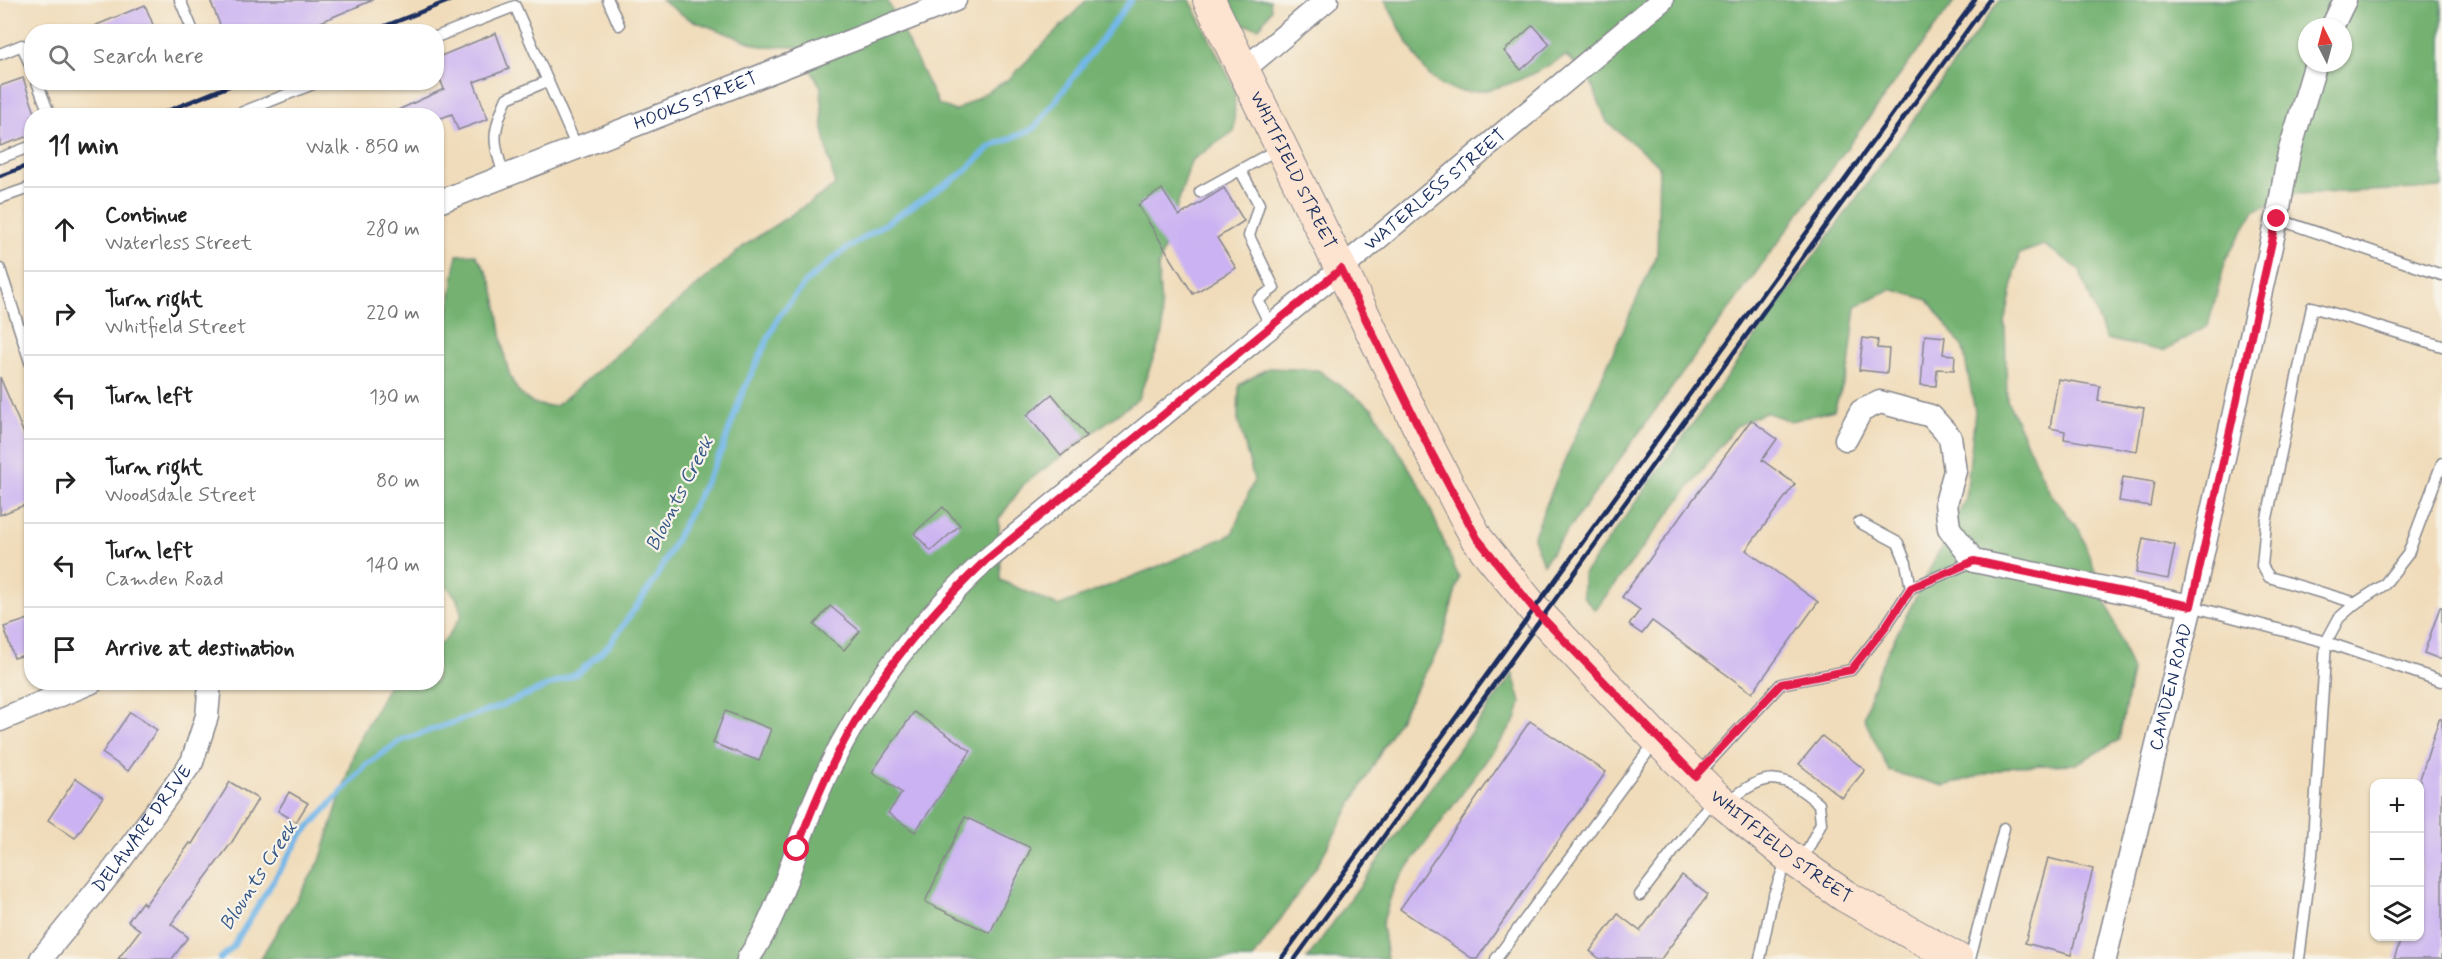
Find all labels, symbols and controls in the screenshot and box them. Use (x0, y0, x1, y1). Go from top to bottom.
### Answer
north arrow (2298, 18, 2352, 72)
search box (24, 24, 444, 90)
icon: search (45, 41, 78, 74)
text: Search here (93, 43, 204, 71)
street label: HOOKS STREET (631, 66, 761, 136)
street label: WHITFIELD STREET (1244, 87, 1342, 254)
street label: WATERLESS STREET (1359, 124, 1511, 256)
text: 11 min (48, 130, 119, 164)
text: Walk · 850 m (306, 134, 420, 161)
text: Continue (105, 202, 187, 230)
route end (2263, 205, 2289, 231)
icon: ahead (48, 213, 81, 246)
text: 280 m (366, 216, 420, 243)
text: Waterless Street (105, 230, 252, 257)
text: Turn right (105, 286, 203, 314)
icon: right (48, 297, 81, 330)
text: 220 m (366, 300, 420, 327)
text: Whitfield Street (105, 314, 247, 341)
icon: left (48, 381, 81, 414)
text: Turn left (105, 383, 193, 411)
text: 130 m (369, 384, 420, 411)
water label: Blounts Creek (640, 432, 721, 556)
text: Turn right (105, 454, 203, 482)
icon: right (48, 465, 81, 498)
text: 80 m (376, 468, 420, 495)
text: Woodsdale Street (105, 482, 257, 509)
text: Turn left (105, 538, 193, 566)
icon: left (48, 549, 81, 582)
text: 140 m (366, 552, 420, 579)
text: Camden Road (105, 566, 224, 593)
street label: CAMDEN ROAD (2144, 621, 2198, 753)
icon: arrive (48, 633, 81, 666)
text: Arrive at destination (105, 635, 295, 663)
street label: DELAWARE DRIVE (87, 760, 198, 898)
map controls (2370, 779, 2424, 941)
button: + (2370, 779, 2424, 833)
street label: WHITFIELD STREET (1705, 785, 1856, 909)
water label: Blounts Creek (214, 816, 305, 936)
button: − (2370, 833, 2424, 887)
route start (783, 835, 809, 861)
button: layers (2370, 887, 2424, 941)

